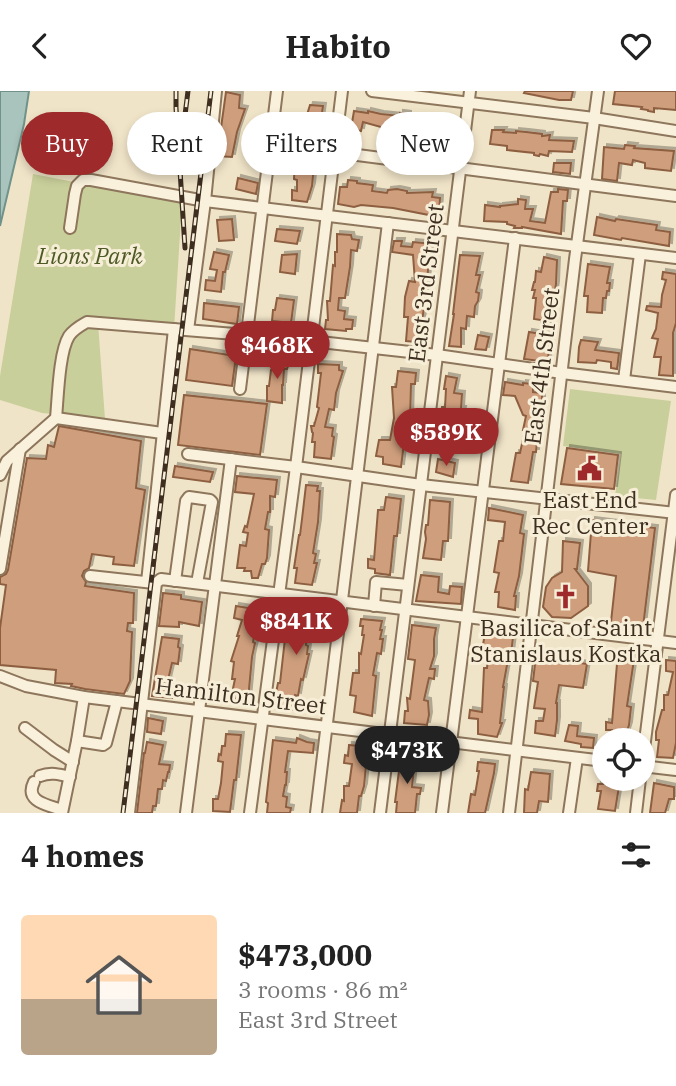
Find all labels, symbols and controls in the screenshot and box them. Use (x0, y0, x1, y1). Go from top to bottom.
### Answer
text: Habito (285, 25, 391, 67)
icon: back (21, 27, 59, 65)
icon: heart (617, 27, 655, 65)
chip: Buy (21, 112, 113, 175)
chip: Rent (127, 112, 227, 175)
chip: Filters (241, 112, 362, 175)
chip: New (376, 112, 474, 175)
street label: East 3rd Street (400, 202, 450, 364)
park label: Lions Park (36, 240, 143, 270)
street label: East 4th Street (516, 286, 566, 446)
pin: $468K (228, 321, 326, 381)
text: $468K (241, 329, 313, 359)
pin: $589K (397, 409, 495, 468)
text: $589K (410, 416, 482, 446)
public building icon: East End Rec Center (576, 455, 604, 483)
place label: East End Rec Center (531, 484, 649, 540)
church icon: Basilica of Saint Stanislaus Kostka (552, 583, 580, 611)
pin: $841K (247, 597, 345, 657)
text: $841K (260, 605, 332, 635)
place label: Basilica of Saint Stanislaus Kostka (470, 612, 662, 668)
street label: Hamilton Street (154, 670, 328, 720)
pin: $473K (358, 727, 456, 786)
map controls (592, 728, 655, 791)
button: locate (592, 728, 655, 791)
text: $473K (371, 734, 443, 764)
text: 4 homes (21, 836, 144, 875)
icon: filters (617, 836, 655, 874)
text: $473,000 (238, 935, 372, 974)
icon: home (77, 943, 161, 1027)
text: 3 rooms · 86 m² (238, 974, 408, 1004)
text: East 3rd Street (238, 1004, 398, 1034)

